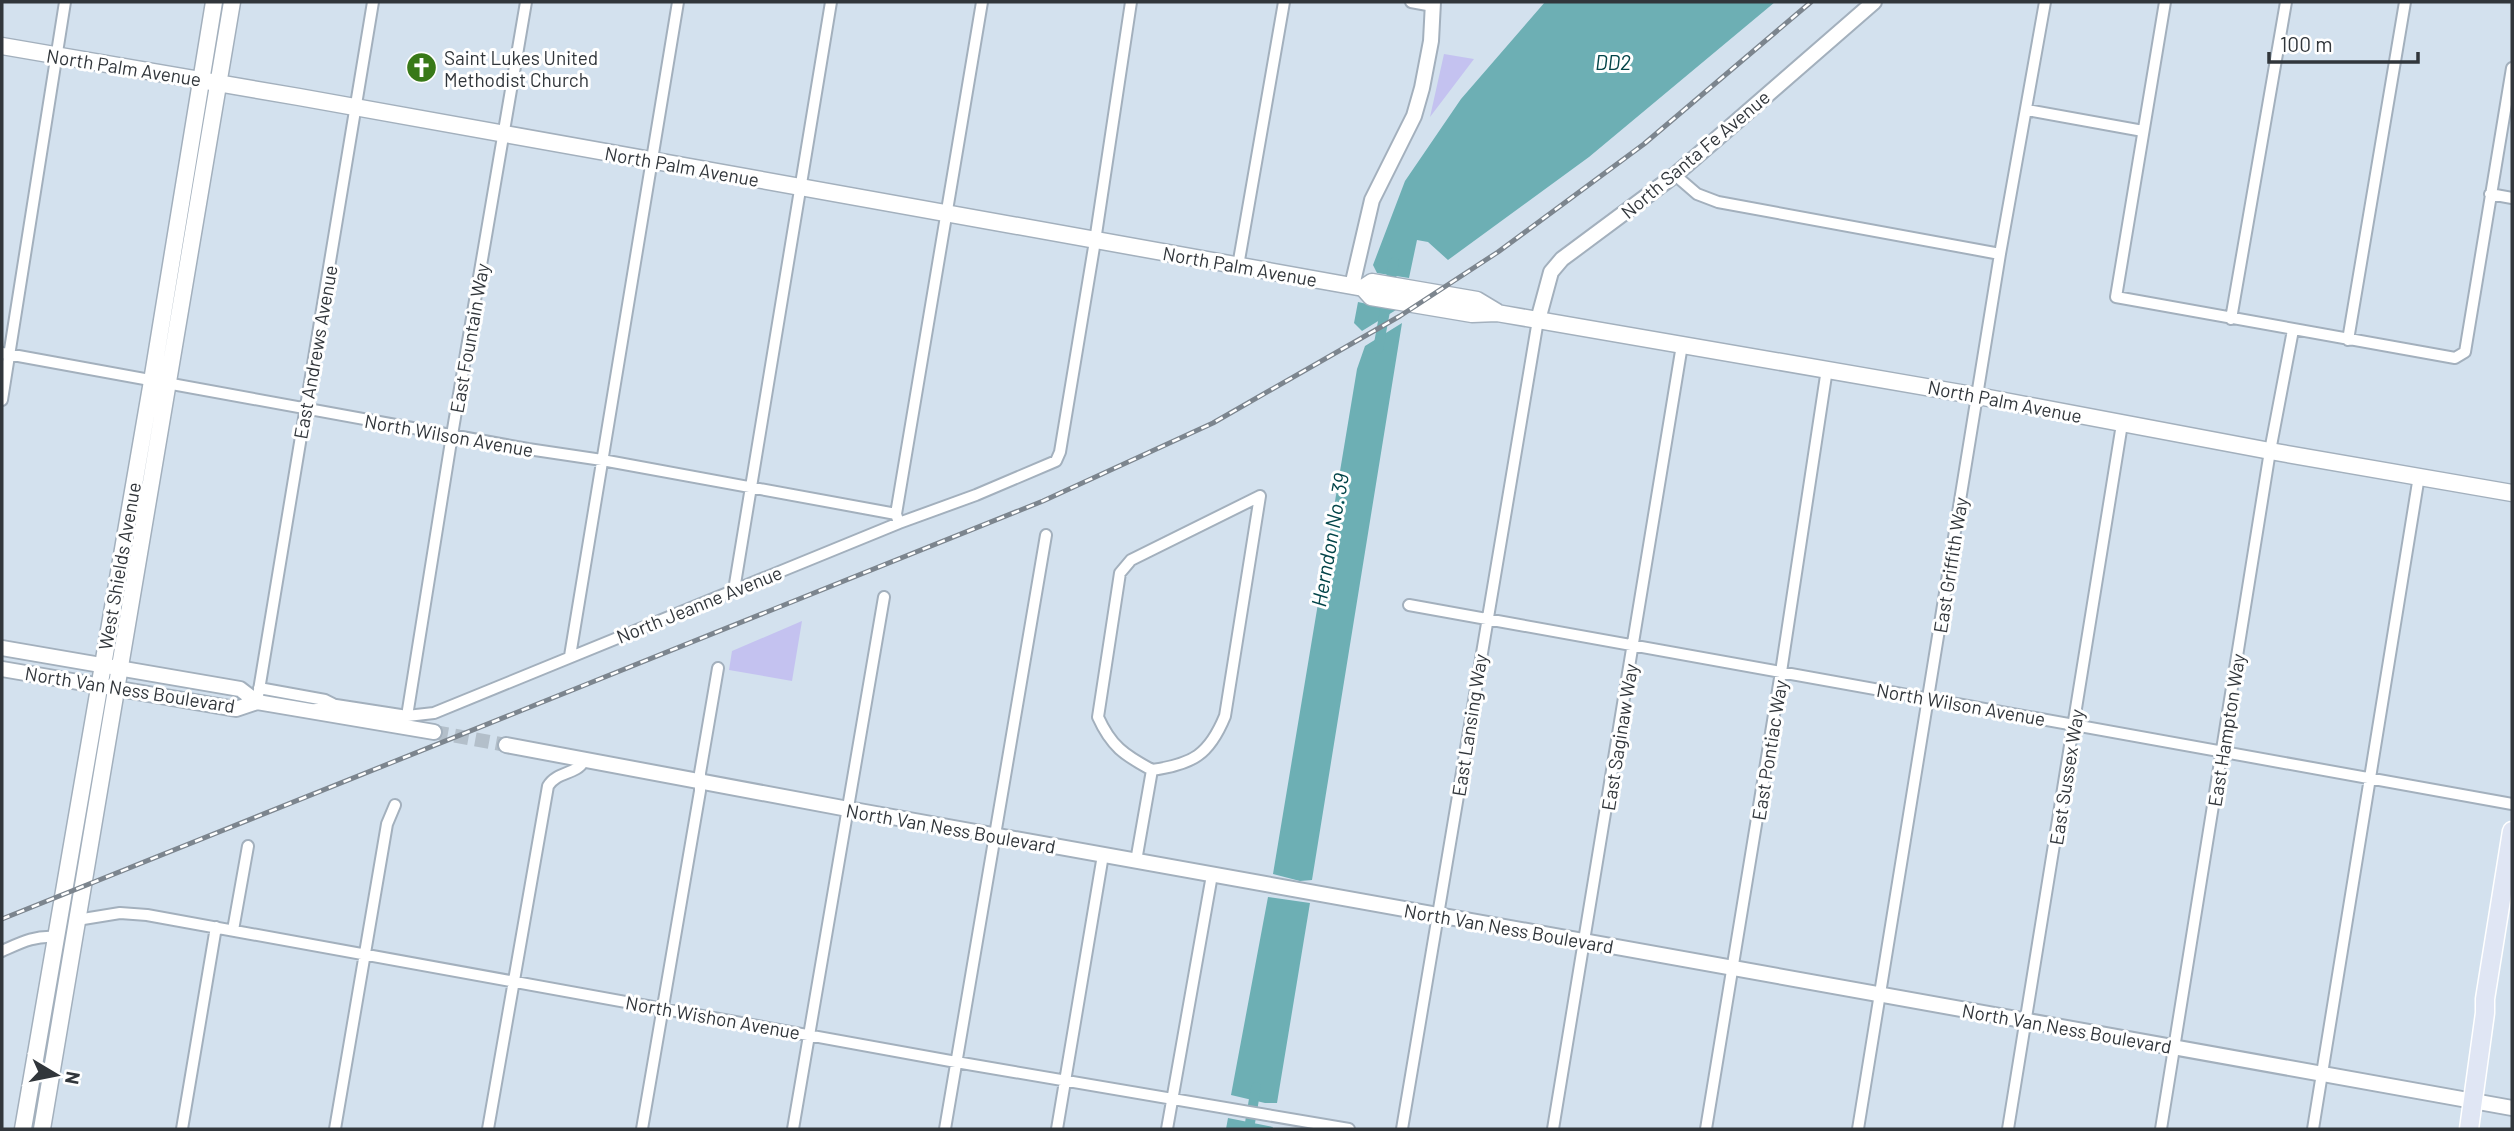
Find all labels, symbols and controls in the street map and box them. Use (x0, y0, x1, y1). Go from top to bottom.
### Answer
scale bar (2269, 21, 2418, 65)
text: 100 m (2280, 31, 2333, 56)
street label: North Palm Avenue (45, 43, 203, 91)
place label: Saint Lukes United Methodist Church (444, 46, 598, 91)
water label: DD2 (1595, 49, 1631, 74)
church icon: Saint Lukes United Methodist Church (404, 51, 438, 85)
street label: North Santa Fe Avenue (1616, 85, 1774, 223)
street label: North Palm Avenue (603, 141, 761, 191)
street label: North Palm Avenue (1161, 241, 1319, 291)
street label: East Fountain Way (445, 261, 494, 415)
street label: East Andrews Avenue (288, 263, 342, 441)
street label: North Palm Avenue (1926, 375, 2084, 427)
street label: North Wilson Avenue (363, 409, 535, 461)
water label: Herndon No. 39 (1305, 471, 1353, 609)
street label: West Shields Avenue (93, 480, 145, 652)
street label: East Griffith Way (1928, 495, 1972, 635)
street label: North Jeanne Avenue (613, 560, 785, 648)
street label: East Lansing Way (1446, 652, 1492, 798)
street label: East Hampton Way (2203, 652, 2249, 808)
street label: North Van Ness Boulevard (23, 661, 237, 717)
street label: East Saginaw Way (1596, 662, 1642, 812)
street label: East Pontiac Way (1747, 678, 1791, 822)
street label: North Wilson Avenue (1875, 678, 2047, 730)
street label: East Sussex Way (2044, 707, 2088, 847)
street label: North Van Ness Boulevard (844, 798, 1058, 858)
street label: North Van Ness Boulevard (1402, 898, 1616, 958)
street label: North Wishon Avenue (624, 990, 802, 1044)
street label: North Van Ness Boulevard (1960, 998, 2174, 1058)
north arrow (21, 1040, 91, 1110)
text: N (61, 1070, 86, 1086)

